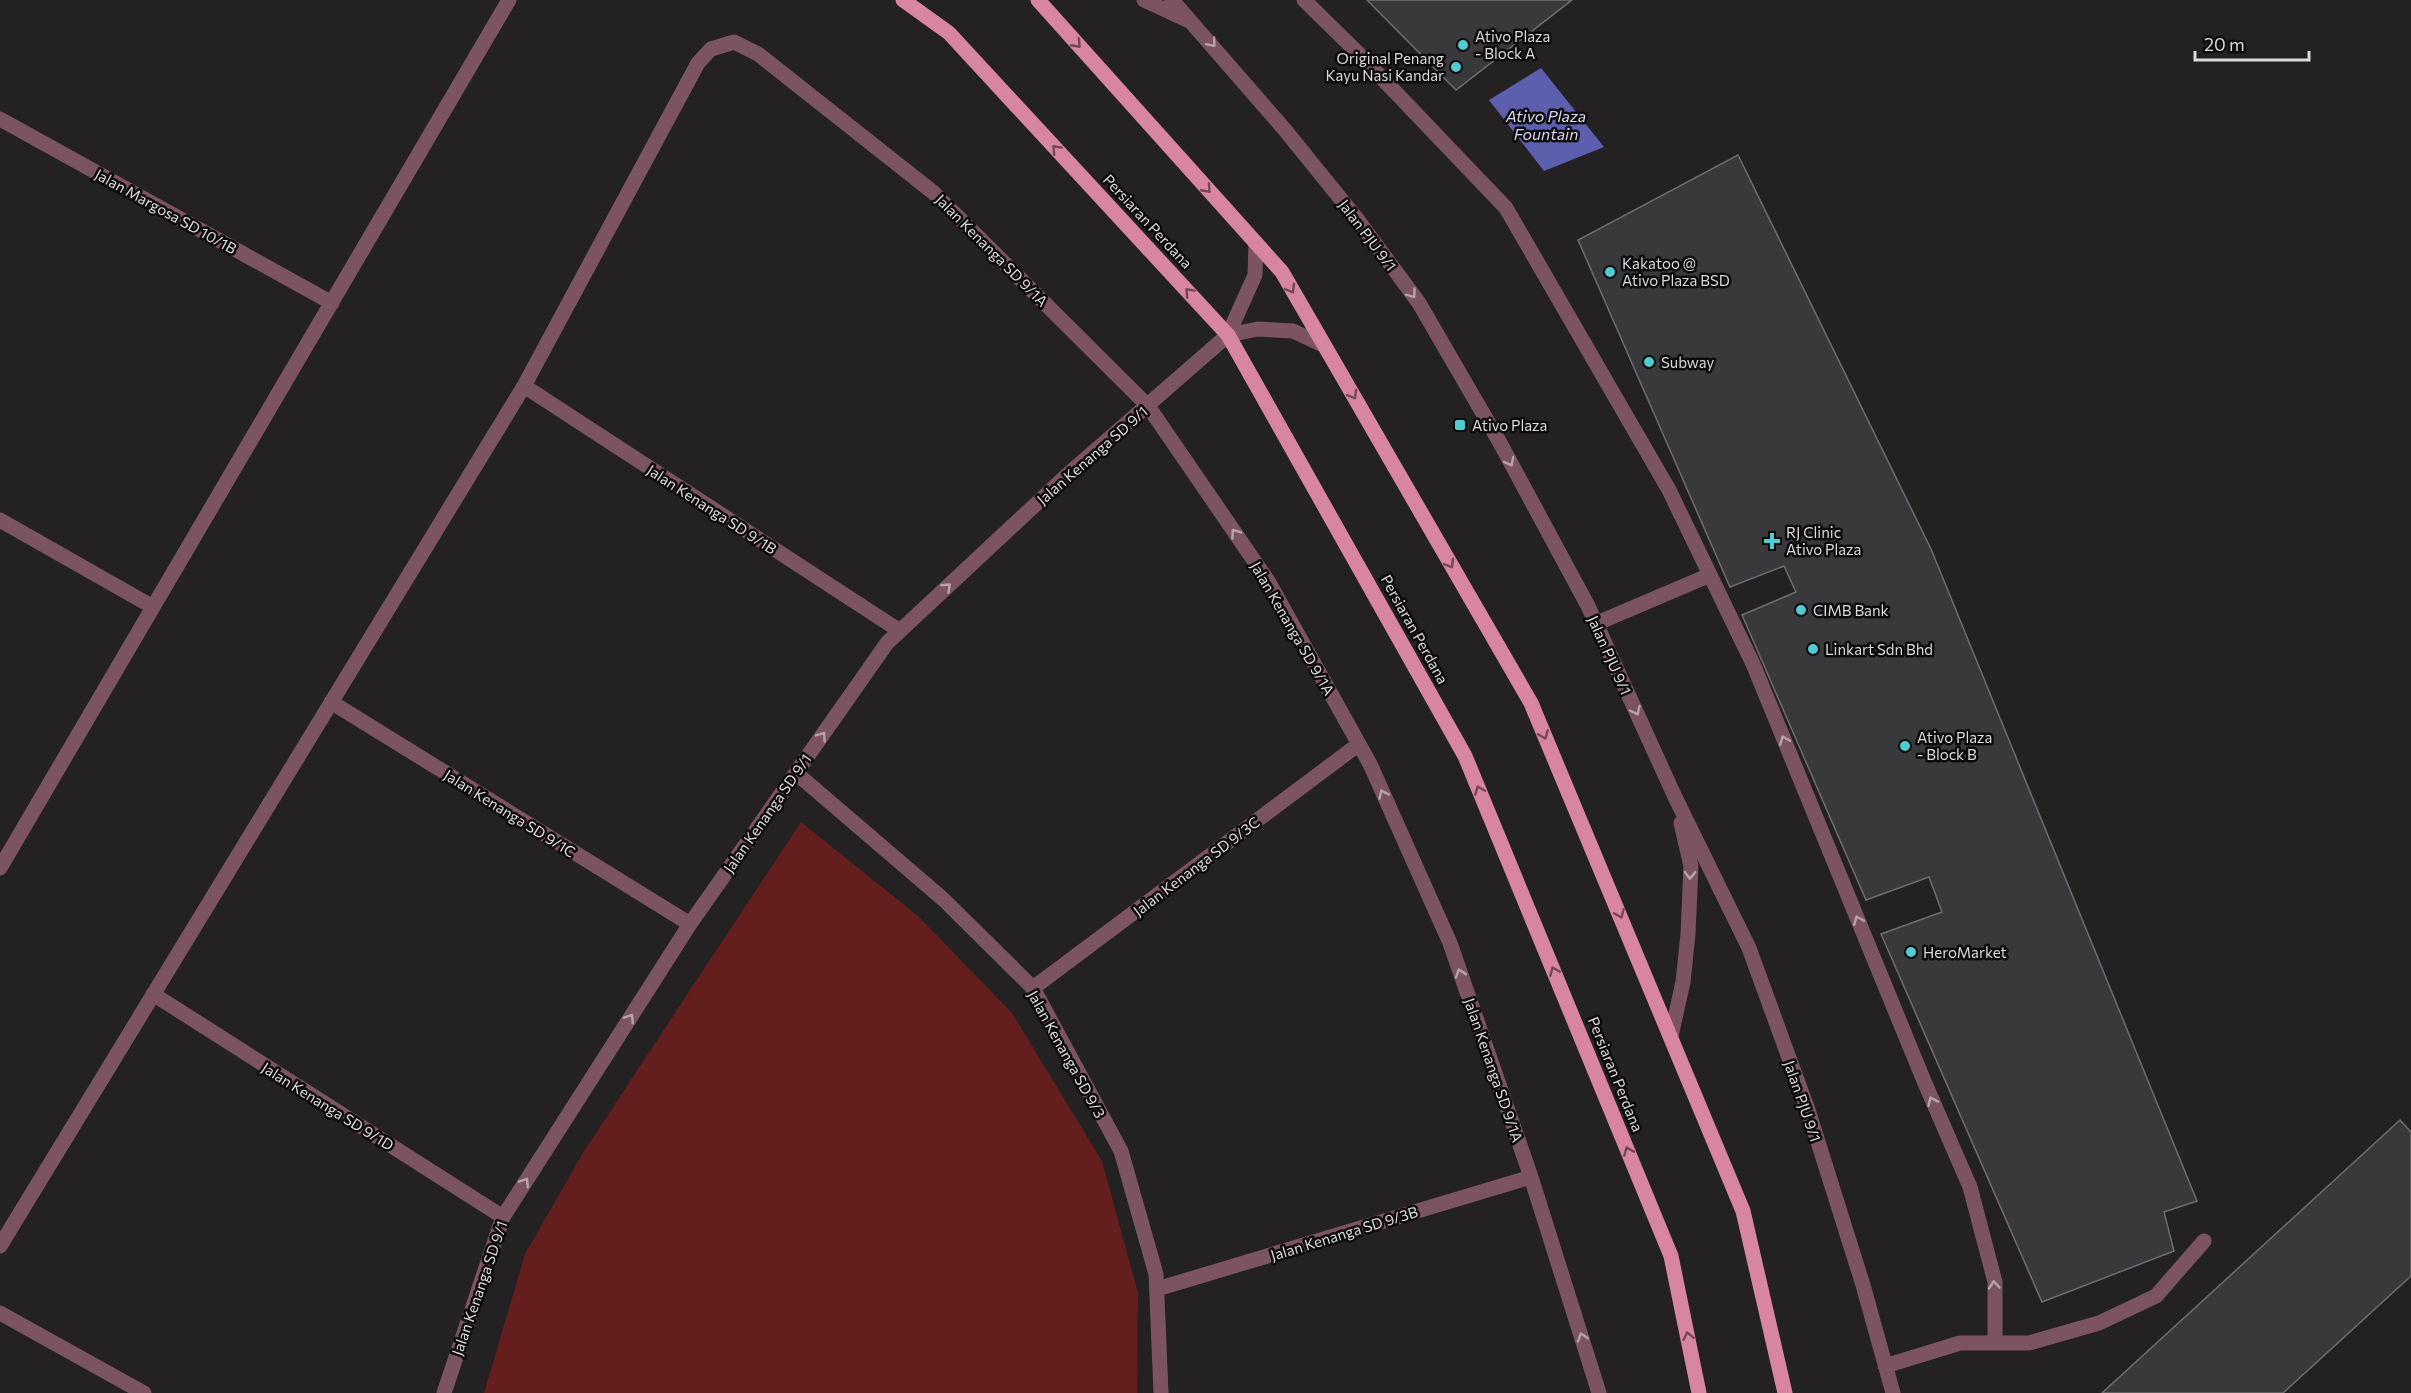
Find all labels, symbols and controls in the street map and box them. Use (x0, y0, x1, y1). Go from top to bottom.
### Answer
scale bar (2195, 24, 2309, 62)
place label: Ativo Plaza - Block A (1475, 27, 1550, 62)
text: 20 m (2204, 33, 2245, 55)
one-way arrow (1204, 36, 1215, 47)
one-way arrow (1070, 37, 1081, 47)
marker: Ativo Plaza - Block A (1456, 38, 1470, 52)
place label: Original Penang Kayu Nasi Kandar (1326, 49, 1444, 84)
marker: Original Penang Kayu Nasi Kandar (1449, 60, 1463, 74)
water label: Ativo Plaza Fountain (1505, 106, 1586, 143)
one-way arrow (1052, 145, 1063, 155)
street label: Jalan Margosa SD 10/1B (92, 165, 240, 258)
street label: Persiaran Perdana (1100, 170, 1196, 272)
one-way arrow (1200, 182, 1211, 193)
street label: Jalan Kenanga SD 9/1A (932, 190, 1052, 310)
street label: Jalan PJU 9/1 (1335, 196, 1401, 274)
place label: Kakatoo @ Ativo Plaza BSD (1622, 254, 1730, 289)
marker: Kakatoo @ Ativo Plaza BSD (1603, 265, 1617, 279)
one-way arrow (1284, 283, 1296, 294)
one-way arrow (1405, 287, 1416, 298)
one-way arrow (1185, 288, 1196, 298)
place label: Subway (1661, 353, 1714, 371)
marker: Subway (1642, 355, 1656, 369)
one-way arrow (1345, 389, 1357, 399)
street label: Jalan Kenanga SD 9/1 (1033, 402, 1151, 508)
place label: Ativo Plaza (1472, 416, 1547, 434)
marker: Ativo Plaza (1453, 418, 1467, 432)
one-way arrow (1503, 456, 1514, 466)
street label: Jalan Kenanga SD 9/1B (644, 460, 780, 558)
place label: RJ Clinic Ativo Plaza (1786, 523, 1861, 558)
one-way arrow (1231, 529, 1242, 540)
marker: RJ Clinic Ativo Plaza (1763, 532, 1781, 550)
street label: Jalan Kenanga SD 9/1A (1247, 558, 1339, 698)
one-way arrow (1443, 558, 1455, 568)
street label: Persiaran Perdana (1377, 571, 1453, 687)
one-way arrow (940, 583, 951, 594)
place label: CIMB Bank (1813, 601, 1889, 619)
marker: CIMB Bank (1794, 603, 1808, 617)
street label: Jalan PJU 9/1 (1585, 613, 1635, 697)
place label: Linkart Sdn Bhd (1825, 640, 1933, 658)
marker: Linkart Sdn Bhd (1806, 642, 1820, 656)
one-way arrow (1628, 705, 1640, 716)
one-way arrow (1537, 728, 1549, 739)
place label: Ativo Plaza - Block B (1917, 728, 1992, 763)
one-way arrow (815, 731, 826, 742)
one-way arrow (1779, 735, 1791, 746)
marker: Ativo Plaza - Block B (1898, 739, 1912, 753)
street label: Jalan Kenanga SD 9/1 (719, 750, 815, 876)
street label: Jalan Kenanga SD 9/1C (441, 765, 579, 861)
one-way arrow (1474, 786, 1486, 797)
one-way arrow (1378, 789, 1390, 800)
street label: Jalan Kenanga SD 9/3C (1129, 813, 1263, 919)
one-way arrow (1684, 870, 1696, 879)
one-way arrow (1612, 908, 1624, 919)
one-way arrow (1853, 916, 1865, 927)
place label: HeroMarket (1923, 943, 2007, 961)
marker: HeroMarket (1904, 945, 1918, 959)
one-way arrow (1549, 966, 1561, 977)
one-way arrow (1455, 968, 1468, 979)
street label: Jalan Kenanga SD 9/3 (1024, 987, 1110, 1121)
street label: Jalan Kenanga SD 9/1A (1461, 995, 1527, 1145)
one-way arrow (622, 1014, 634, 1024)
street label: Persiaran Perdana (1585, 1014, 1647, 1134)
street label: Jalan Kenanga SD 9/1D (259, 1058, 397, 1154)
street label: Jalan PJU 9/1 (1781, 1058, 1825, 1144)
one-way arrow (1928, 1096, 1940, 1107)
one-way arrow (1623, 1146, 1635, 1157)
one-way arrow (517, 1178, 528, 1189)
street label: Jalan Kenanga SD 9/3B (1268, 1202, 1420, 1264)
street label: Jalan Kenanga SD 9/1 (448, 1218, 510, 1358)
one-way arrow (1988, 1280, 2001, 1289)
one-way arrow (1682, 1331, 1695, 1341)
one-way arrow (1577, 1332, 1589, 1343)

